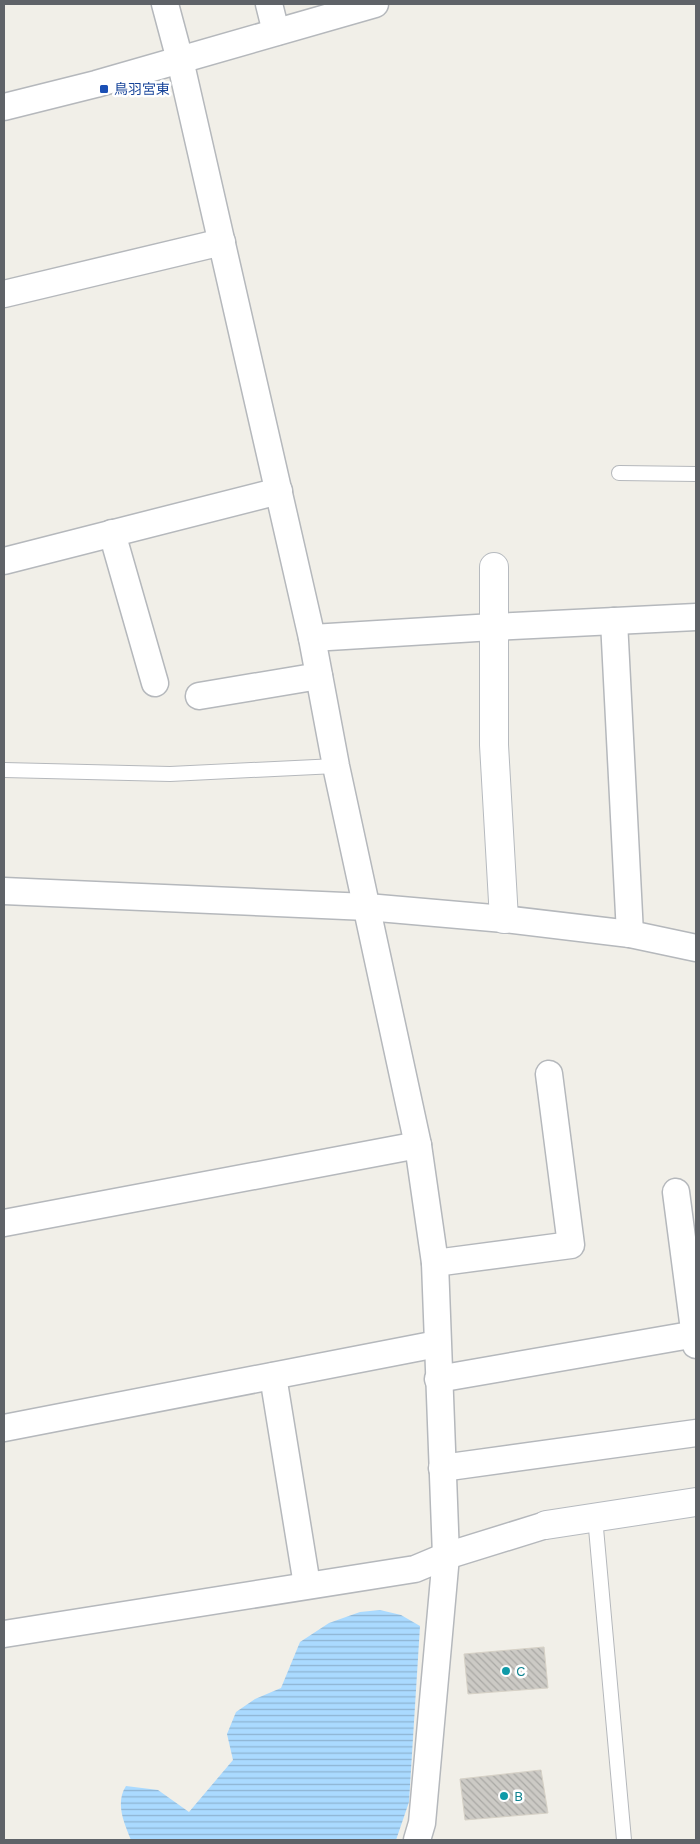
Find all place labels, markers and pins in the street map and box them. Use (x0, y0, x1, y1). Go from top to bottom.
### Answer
place label: 鳥羽宮東 (114, 81, 170, 97)
marker: 鳥羽宮東 (98, 83, 110, 95)
place label: C (516, 1663, 526, 1679)
marker: C (500, 1665, 512, 1677)
place label: B (514, 1788, 523, 1804)
marker: B (498, 1790, 510, 1802)

